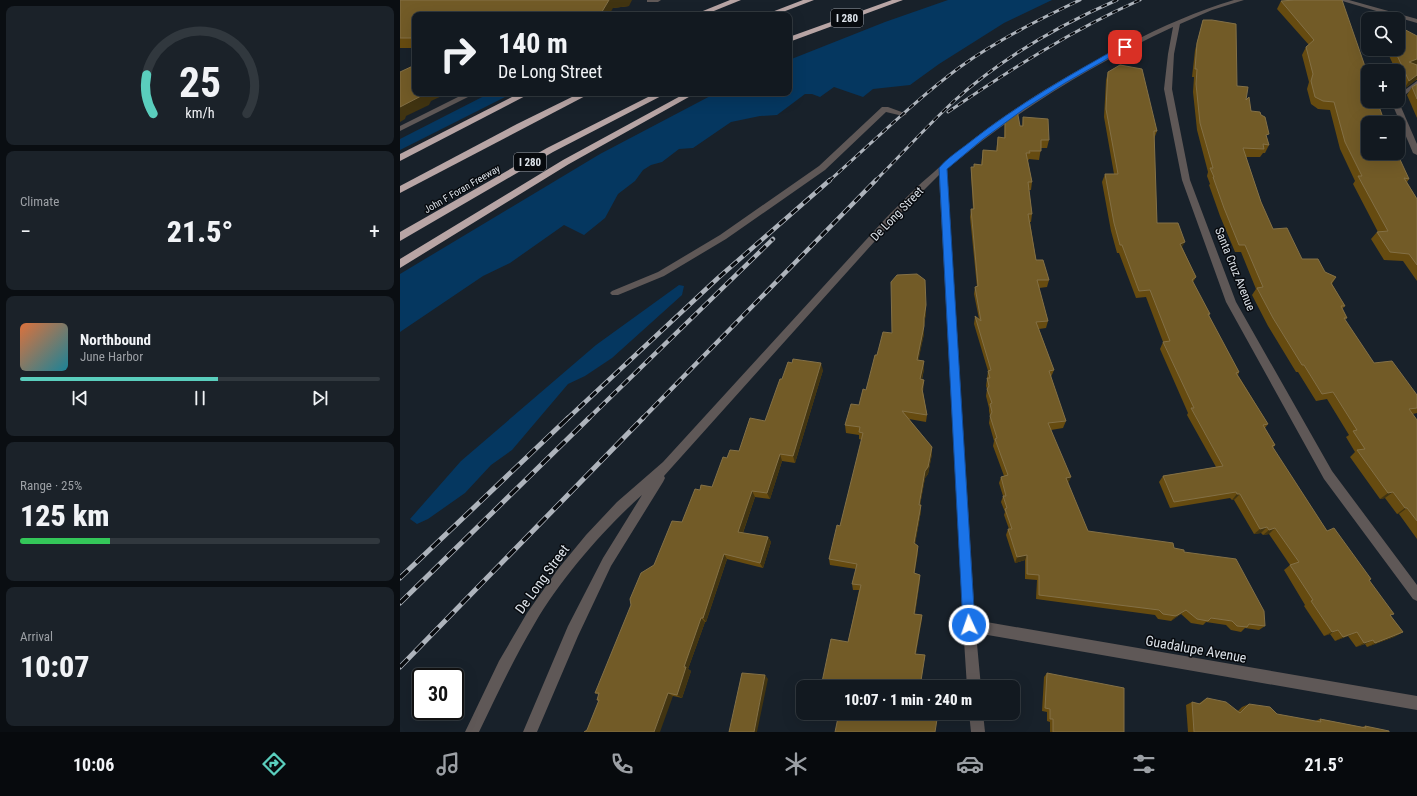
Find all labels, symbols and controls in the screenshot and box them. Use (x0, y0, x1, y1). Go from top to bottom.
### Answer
road number: I 280 (831, 9, 863, 27)
map controls (1361, 12, 1405, 160)
button: search (1361, 12, 1405, 56)
text: 140 m (498, 27, 568, 60)
icon: right (432, 28, 484, 80)
pin (1108, 30, 1142, 64)
icon: arrive (1114, 36, 1136, 58)
text: 25 (179, 57, 221, 106)
text: De Long Street (498, 61, 602, 82)
button: + (1361, 64, 1405, 108)
text: km/h (185, 104, 215, 120)
button: − (1361, 116, 1405, 160)
road number: I 280 (514, 153, 546, 171)
street label: John F Foran Freeway (422, 163, 502, 215)
street label: De Long Street (868, 184, 927, 244)
text: Climate (20, 194, 59, 209)
text: 21.5° (167, 214, 233, 249)
text: − (20, 219, 31, 244)
text: + (369, 219, 380, 244)
street label: Santa Cruz Avenue (1212, 225, 1258, 313)
text: Northbound (80, 331, 151, 349)
text: June Harbor (80, 349, 143, 364)
icon: previous (69, 387, 91, 409)
icon: pause (189, 387, 211, 409)
icon: next (309, 387, 331, 409)
text: Range · 25% (20, 478, 82, 493)
text: 125 km (20, 498, 109, 533)
street label: De Long Street (512, 541, 572, 617)
position arrow (948, 604, 990, 646)
text: Arrival (20, 629, 53, 644)
street label: Guadalupe Avenue (1144, 632, 1248, 666)
text: 10:07 (20, 649, 89, 684)
speed limit sign: 30 (412, 668, 464, 720)
text: 10:07 · 1 min · 240 m (844, 691, 972, 709)
icon: directions (260, 750, 288, 778)
icon: music (434, 750, 462, 778)
icon: phone (608, 750, 636, 778)
icon: climate (782, 750, 810, 778)
icon: car (956, 750, 984, 778)
icon: filters (1130, 750, 1158, 778)
text: 10:06 (73, 754, 114, 775)
text: 21.5° (1304, 754, 1344, 775)

